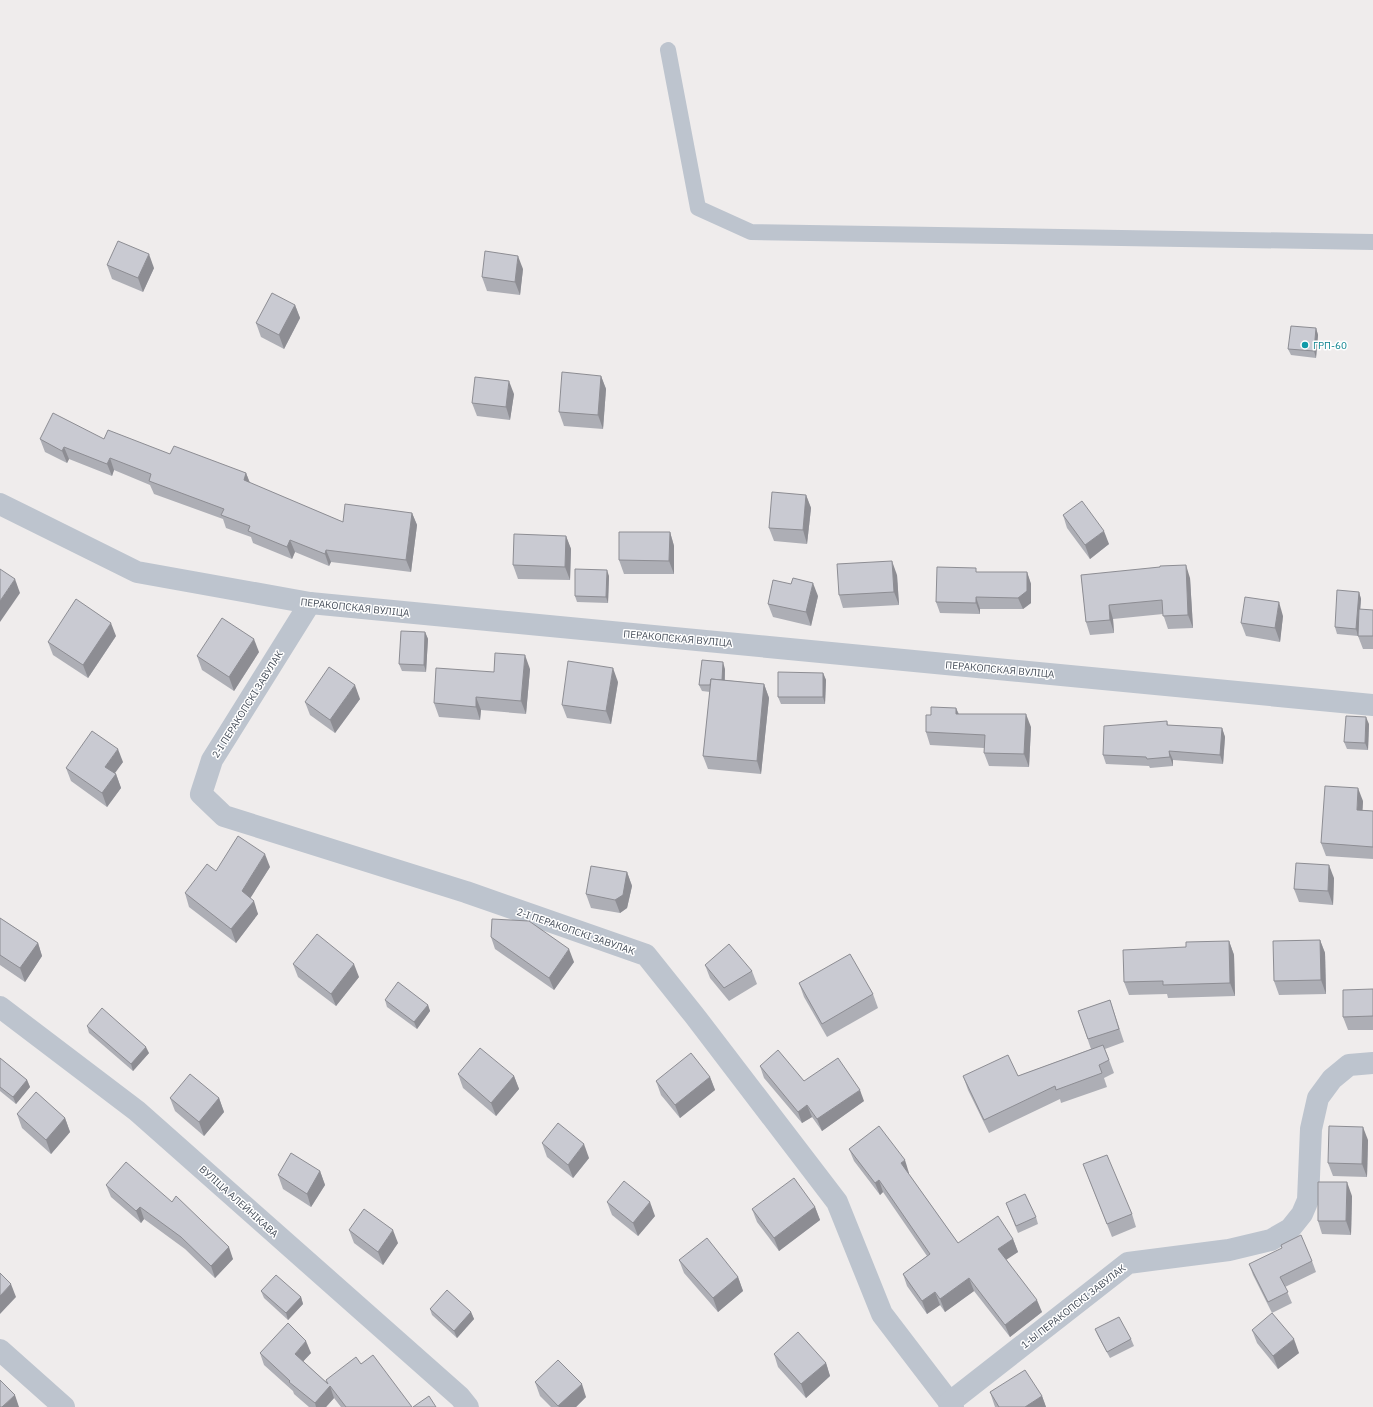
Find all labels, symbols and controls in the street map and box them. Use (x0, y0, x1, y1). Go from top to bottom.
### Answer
place label: ГРП-60 (1313, 339, 1347, 352)
marker: ГРП-60 (1300, 340, 1310, 350)
street label: ПЕРАКОПСКАЯ ВУЛІЦА (300, 595, 411, 620)
street label: ПЕРАКОПСКАЯ ВУЛІЦА (623, 627, 734, 650)
street label: 2-І ПЕРАКОПСКІ ЗАВУЛАК (209, 648, 286, 760)
street label: ПЕРАКОПСКАЯ ВУЛІЦА (945, 658, 1056, 681)
street label: 2-І ПЕРАКОПСКІ ЗАВУЛАК (515, 905, 637, 958)
street label: ВУЛІЦА АЛЕЙНІКАВА (196, 1162, 281, 1241)
street label: 1-Ы ПЕРАКОПСКІ ЗАВУЛАК (1018, 1261, 1129, 1351)

